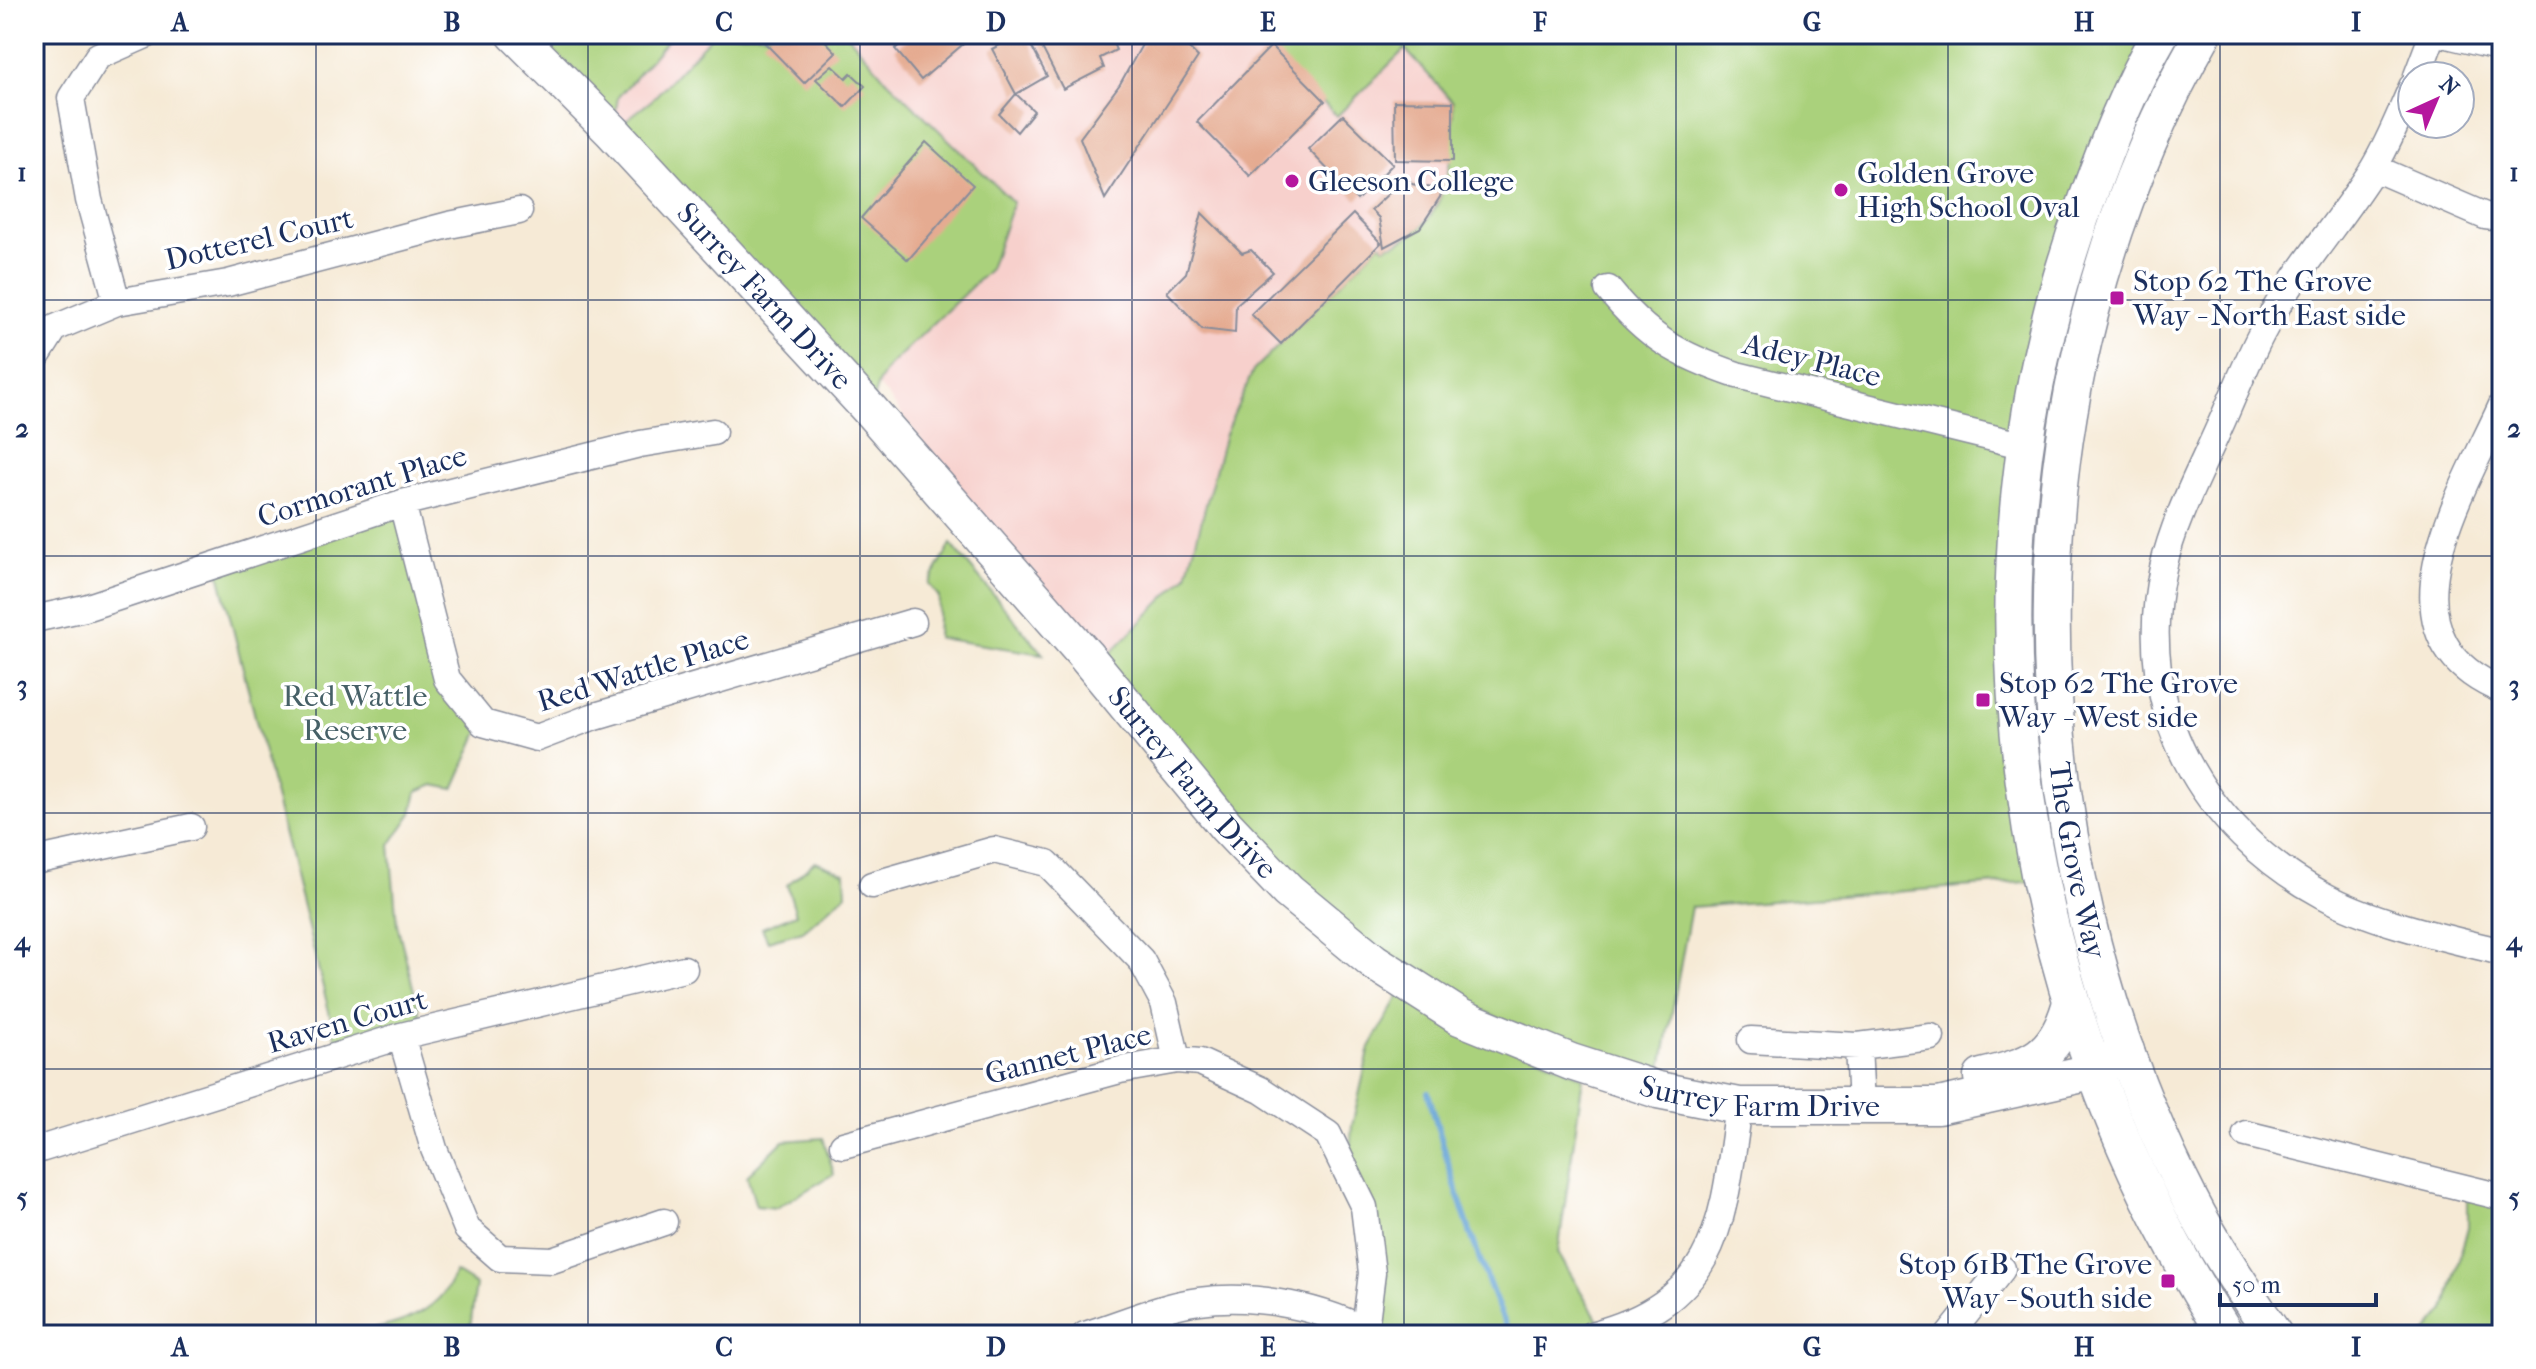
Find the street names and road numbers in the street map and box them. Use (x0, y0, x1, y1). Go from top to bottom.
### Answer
street label: Surrey Farm Drive (669, 196, 859, 397)
street label: Dotterel Court (162, 201, 357, 278)
street label: Adey Place (1738, 326, 1885, 395)
street label: Cormorant Place (253, 438, 471, 535)
street label: Red Wattle Place (533, 622, 753, 719)
street label: Surrey Farm Drive (1100, 680, 1284, 886)
street label: The Grove Way (2042, 760, 2113, 964)
street label: Raven Court (263, 982, 431, 1061)
street label: Gannet Place (981, 1017, 1155, 1092)
street label: Surrey Farm Drive (1635, 1068, 1880, 1124)

